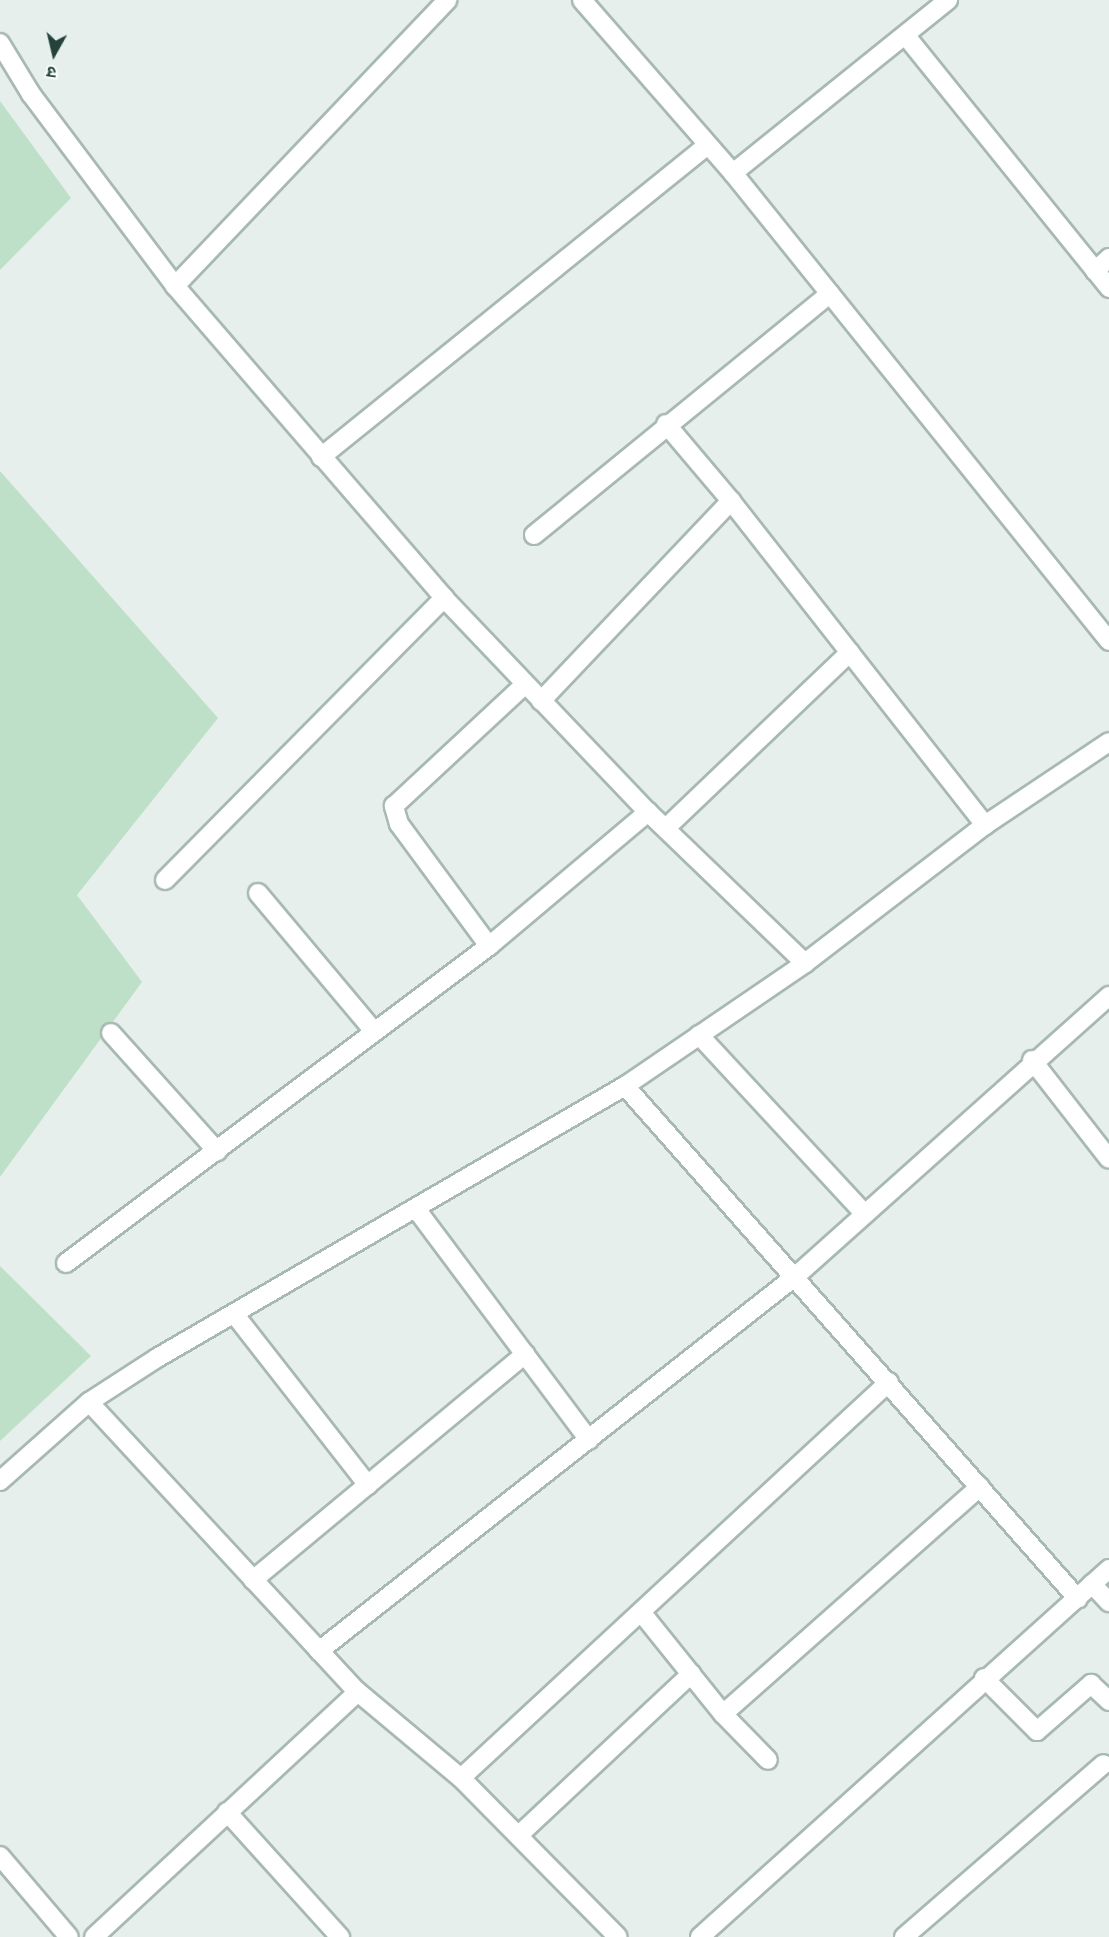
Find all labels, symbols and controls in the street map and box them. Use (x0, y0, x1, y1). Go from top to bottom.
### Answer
north arrow (24, 24, 84, 84)
text: उ (45, 61, 58, 82)

